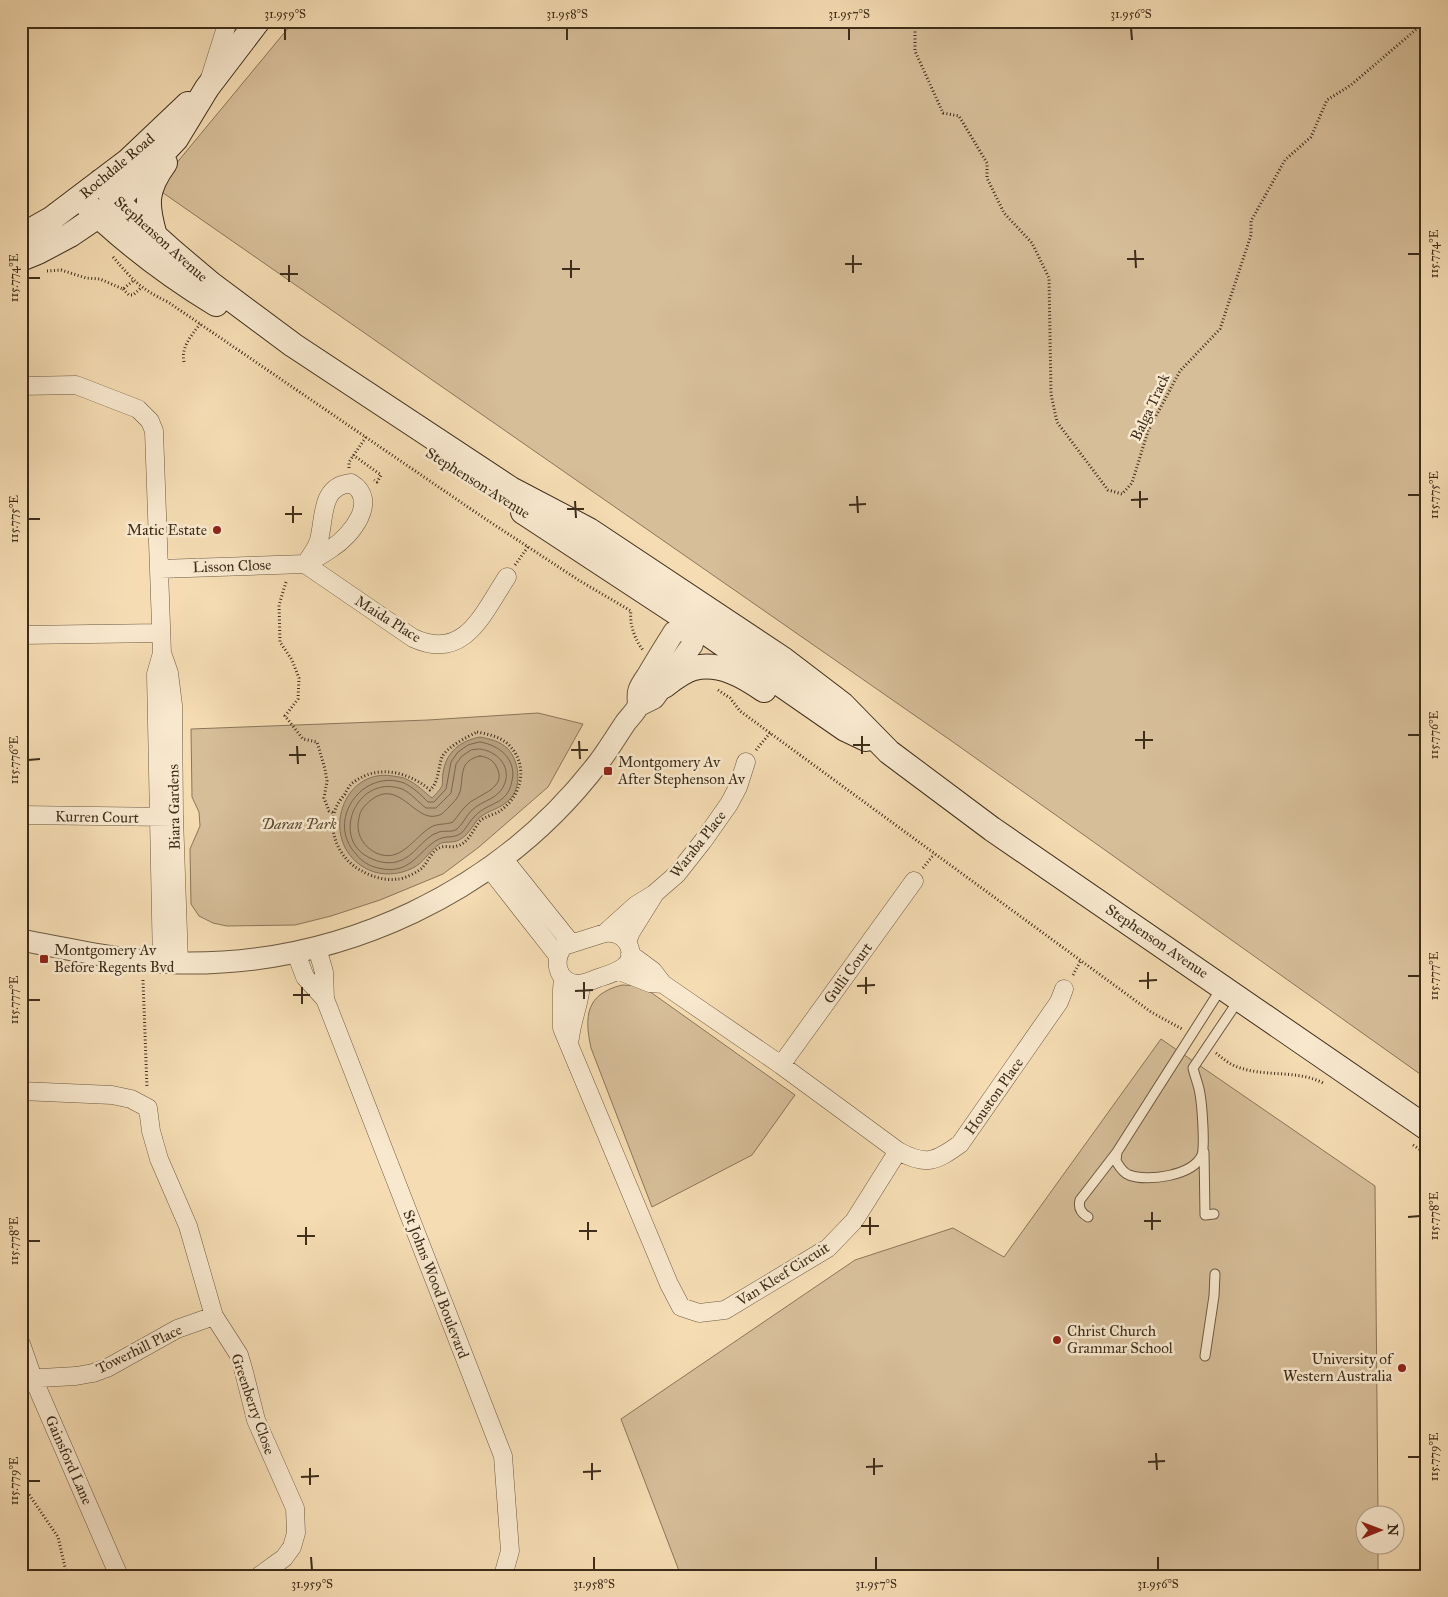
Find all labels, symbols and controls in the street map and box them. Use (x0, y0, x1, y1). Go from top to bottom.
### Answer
text: 31.959°S (264, 7, 306, 21)
text: 31.958°S (546, 7, 588, 21)
text: 31.957°S (828, 7, 870, 21)
text: 31.956°S (1110, 7, 1152, 21)
street label: Rochdale Road (76, 129, 158, 202)
street label: Stephenson Avenue (110, 192, 212, 286)
text: 115.774°E (1427, 229, 1441, 278)
text: 115.774°E (7, 253, 21, 302)
street label: Balga Track (1127, 371, 1173, 443)
street label: Stephenson Avenue (422, 444, 534, 522)
text: 115.775°E (1427, 471, 1441, 519)
text: 115.775°E (7, 495, 21, 543)
place label: Matic Estate (127, 521, 207, 539)
marker: Matic Estate (211, 524, 223, 536)
street label: Lisson Close (192, 556, 272, 576)
street label: Maida Place (352, 592, 424, 646)
text: 115.776°E (1427, 710, 1441, 759)
text: 115.776°E (7, 735, 21, 784)
place label: Montgomery Av After Stephenson Av (617, 753, 746, 788)
street label: Biara Gardens (164, 764, 184, 850)
marker: Montgomery Av After Stephenson Av (602, 765, 614, 777)
street label: Kurren Court (55, 807, 140, 827)
street label: Waraba Place (666, 807, 730, 881)
park label: Daran Park (261, 815, 337, 833)
street label: Stephenson Avenue (1102, 900, 1212, 982)
street label: Gulli Court (820, 938, 877, 1007)
place label: Montgomery Av Before Regents Bvd (54, 941, 175, 976)
text: 115.777°E (1427, 951, 1441, 1000)
marker: Montgomery Av Before Regents Bvd (38, 953, 50, 965)
text: 115.777°E (7, 975, 21, 1024)
street label: Houston Place (961, 1054, 1027, 1138)
text: 115.778°E (1427, 1191, 1441, 1240)
street label: St Johns Wood Boulevard (398, 1207, 473, 1362)
text: 115.778°E (7, 1216, 21, 1265)
street label: Van Kleef Circuit (732, 1238, 833, 1310)
street label: Towerhill Place (93, 1320, 185, 1378)
place label: Christ Church Grammar School (1067, 1322, 1174, 1357)
marker: Christ Church Grammar School (1051, 1334, 1063, 1346)
place label: University of Western Australia (1283, 1350, 1395, 1385)
street label: Greenberry Close (227, 1351, 279, 1457)
marker: University of Western Australia (1396, 1362, 1408, 1374)
street label: Gainsford Lane (41, 1413, 97, 1507)
text: 115.779°E (1427, 1432, 1441, 1481)
text: 115.779°E (7, 1456, 21, 1505)
north arrow (1356, 1504, 1406, 1554)
text: N (1384, 1524, 1401, 1536)
text: 31.959°S (291, 1577, 333, 1591)
text: 31.958°S (573, 1577, 615, 1591)
text: 31.957°S (855, 1577, 897, 1591)
text: 31.956°S (1137, 1577, 1179, 1591)

